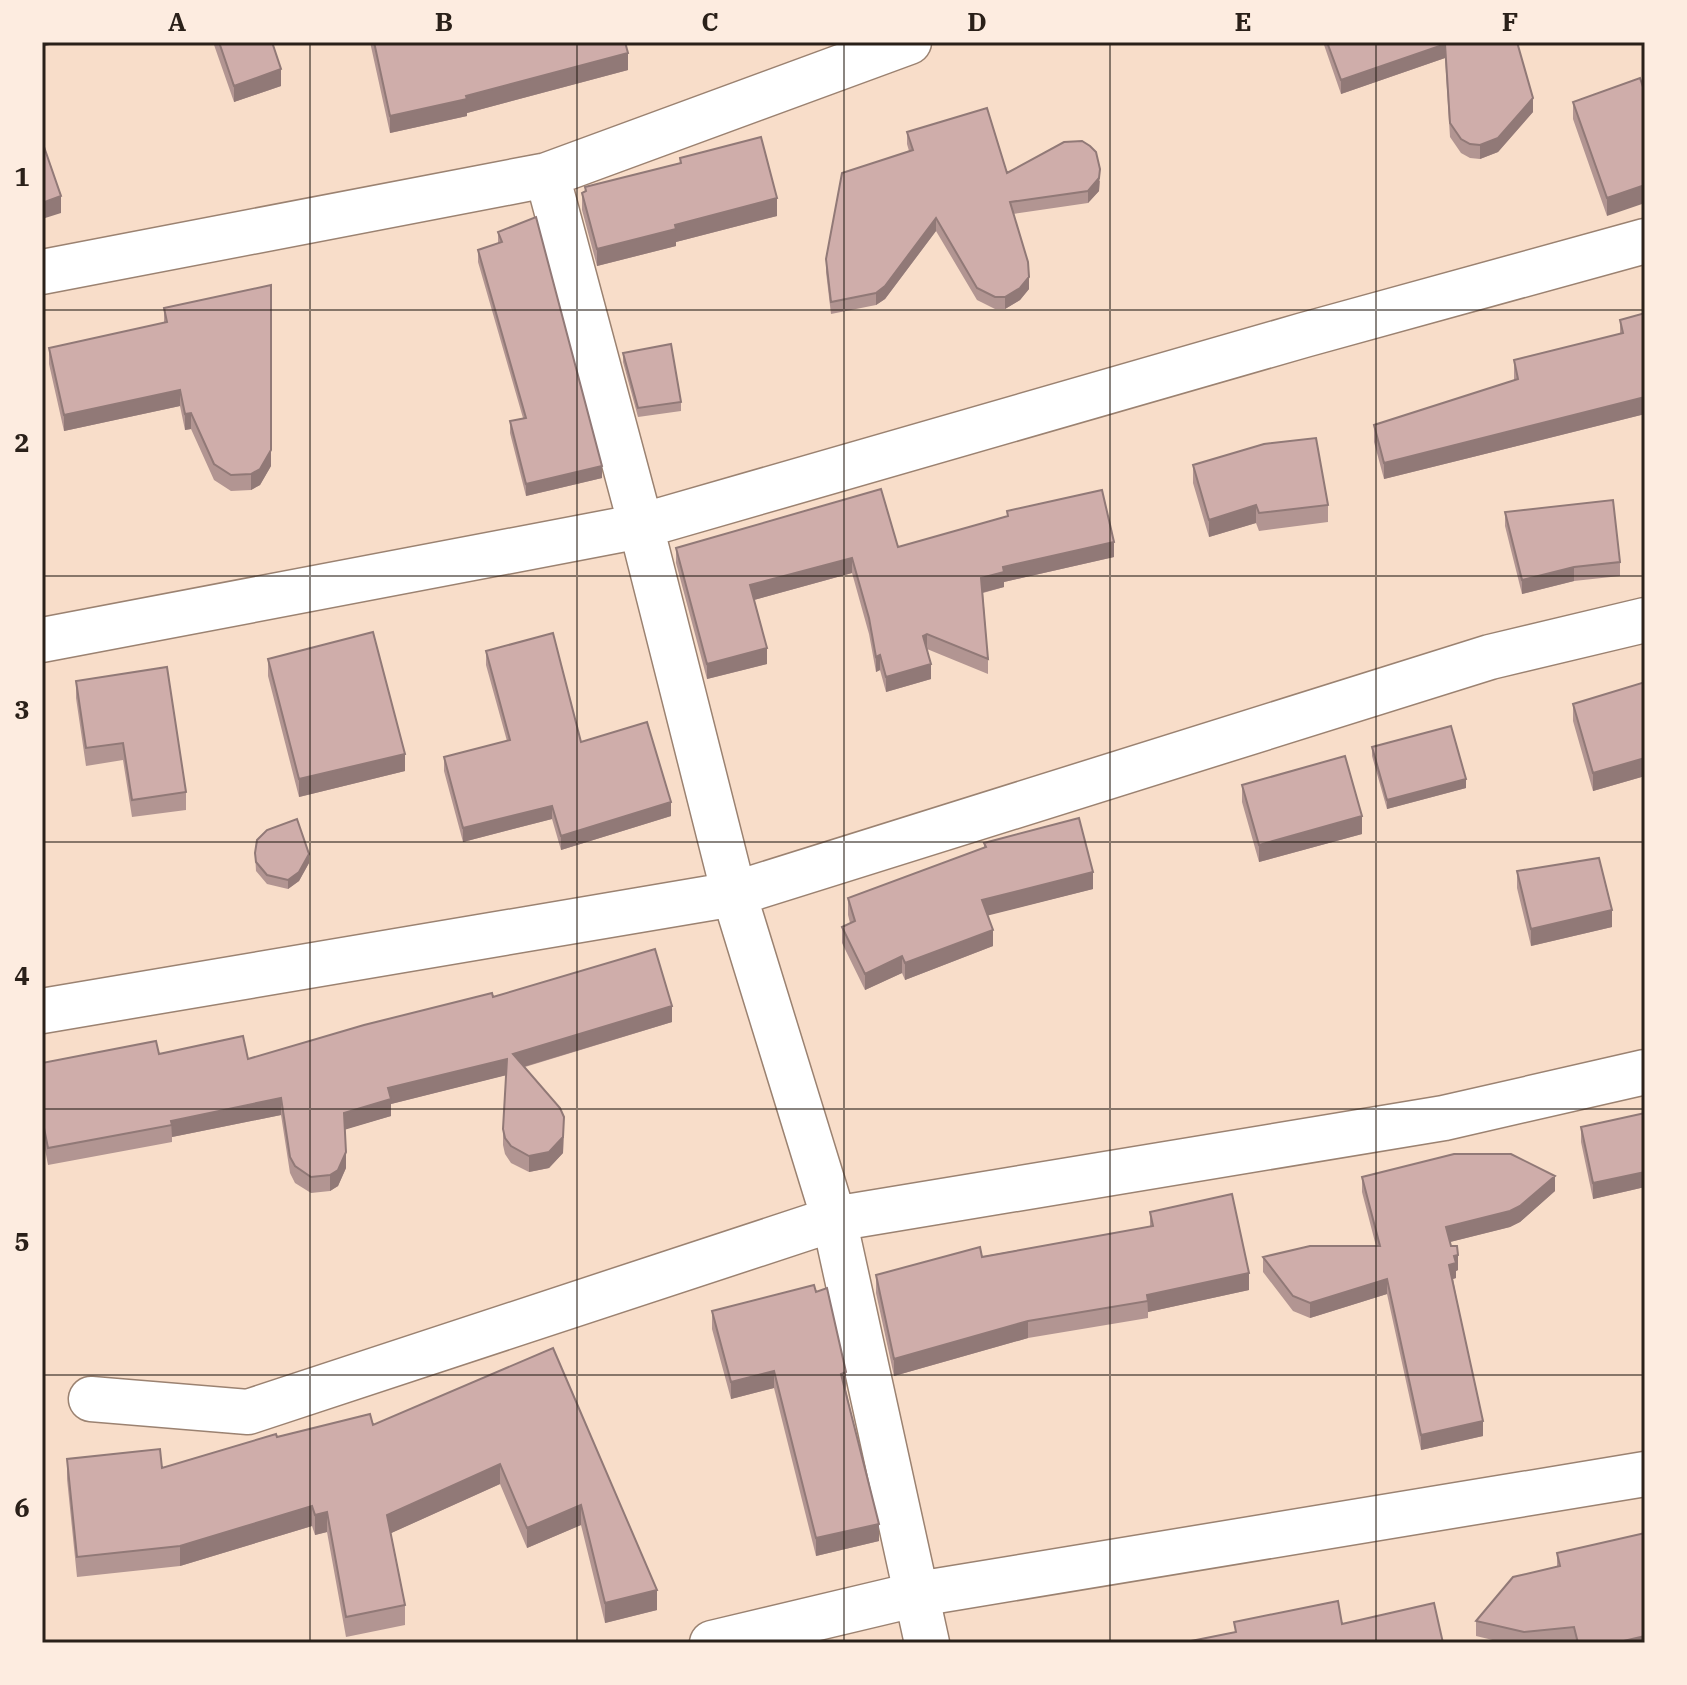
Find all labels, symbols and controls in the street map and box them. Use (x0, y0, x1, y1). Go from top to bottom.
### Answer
text: A (168, 4, 186, 38)
text: B (435, 4, 453, 38)
text: C (701, 4, 719, 38)
text: D (967, 4, 987, 38)
text: E (1234, 4, 1252, 38)
text: F (1502, 4, 1518, 38)
text: 1 (14, 159, 30, 193)
text: 2 (14, 425, 30, 459)
text: 3 (14, 692, 30, 726)
text: 4 (14, 958, 30, 992)
text: 5 (14, 1224, 30, 1258)
text: 6 (14, 1490, 30, 1524)

